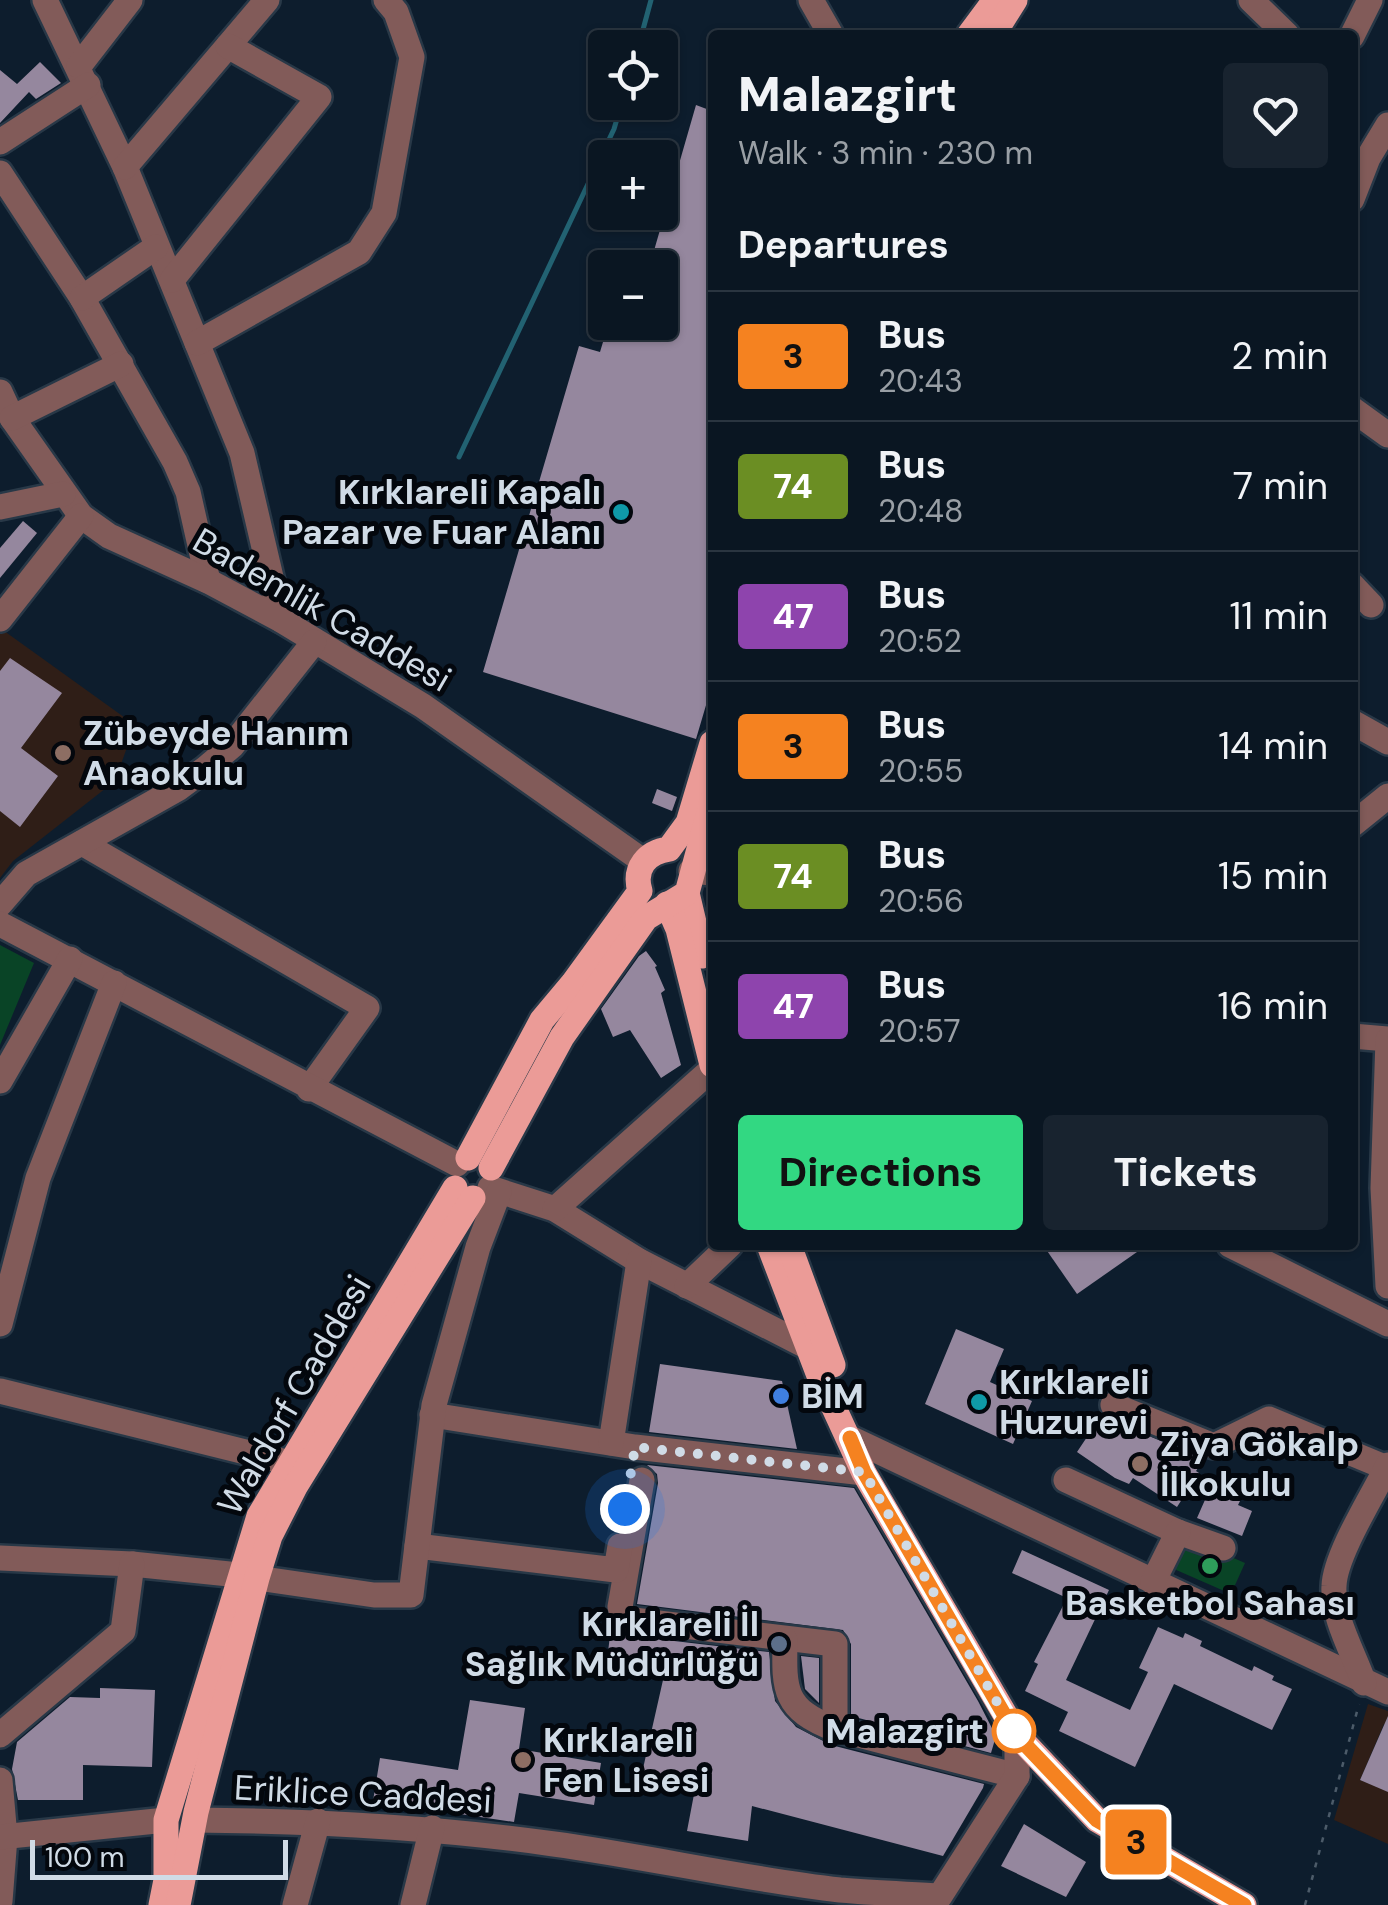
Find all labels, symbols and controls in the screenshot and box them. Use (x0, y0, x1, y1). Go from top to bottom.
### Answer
map controls (588, 30, 678, 340)
button: locate (588, 30, 678, 120)
text: Malazgirt (738, 63, 957, 126)
button: heart (1223, 63, 1328, 168)
text: Walk · 3 min · 230 m (738, 132, 1033, 174)
button: + (588, 140, 678, 230)
text: Departures (738, 220, 949, 270)
button: − (588, 250, 678, 340)
text: Bus (878, 310, 946, 360)
text: 2 min (1231, 331, 1328, 381)
text: 3 (782, 333, 804, 379)
text: 20:43 (878, 360, 963, 402)
text: Bus (878, 440, 946, 490)
text: 7 min (1233, 461, 1328, 511)
text: 74 (773, 463, 813, 509)
place label: Kırklareli Kapalı Pazar ve Fuar Alanı (282, 469, 601, 555)
text: 20:48 (878, 490, 963, 532)
marker: Kırklareli Kapalı Pazar ve Fuar Alanı (610, 501, 632, 523)
street label: Bademlik Caddesi (185, 518, 459, 702)
text: Bus (878, 570, 946, 620)
text: 11 min (1229, 591, 1328, 641)
text: 47 (772, 593, 814, 639)
text: 20:52 (878, 620, 962, 662)
text: Bus (878, 700, 946, 750)
place label: Zübeyde Hanım Anaokulu (83, 710, 349, 796)
text: 14 min (1218, 721, 1328, 771)
text: 3 (782, 723, 804, 769)
marker: Zübeyde Hanım Anaokulu (52, 742, 74, 764)
text: 20:55 (878, 750, 964, 792)
text: Bus (878, 830, 946, 880)
text: 15 min (1218, 851, 1328, 901)
text: 74 (773, 853, 813, 899)
text: 20:56 (878, 880, 964, 922)
text: Bus (878, 960, 946, 1010)
text: 16 min (1217, 981, 1328, 1031)
text: 47 (772, 983, 814, 1029)
text: 20:57 (878, 1010, 961, 1052)
button: Directions (738, 1115, 1023, 1230)
button: Tickets (1043, 1115, 1328, 1230)
street label: Waldorf Caddesi (207, 1267, 381, 1523)
place label: Kırklareli Huzurevi (999, 1359, 1150, 1445)
place label: BİM (801, 1373, 864, 1419)
marker: BİM (770, 1385, 792, 1407)
marker: Kırklareli Huzurevi (968, 1391, 990, 1413)
place label: Ziya Gökalp İlkokulu (1160, 1421, 1359, 1507)
marker: Ziya Gökalp İlkokulu (1129, 1453, 1151, 1475)
your location (600, 1484, 650, 1534)
marker: Basketbol Sahası (1199, 1555, 1221, 1577)
place label: Basketbol Sahası (1065, 1580, 1355, 1626)
place label: Kırklareli İl Sağlık Müdürlüğü (465, 1601, 759, 1687)
marker: Kırklareli İl Sağlık Müdürlüğü (768, 1633, 790, 1655)
place label: Malazgirt (826, 1708, 984, 1754)
marker: Malazgirt (993, 1710, 1035, 1752)
place label: Kırklareli Fen Lisesi (543, 1717, 709, 1803)
marker: Kırklareli Fen Lisesi (512, 1749, 534, 1771)
street label: Eriklice Caddesi (233, 1764, 493, 1824)
line badge: 3 (1104, 1810, 1168, 1874)
text: 3 (1125, 1819, 1147, 1865)
scale bar (30, 1835, 288, 1880)
text: 100 m (45, 1839, 124, 1876)

